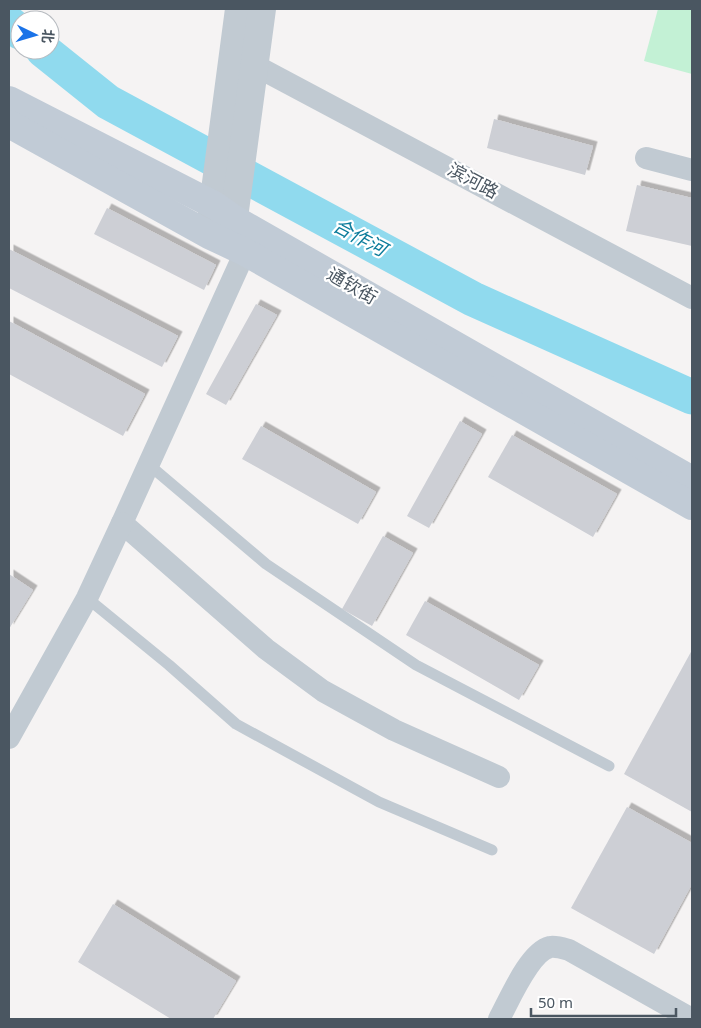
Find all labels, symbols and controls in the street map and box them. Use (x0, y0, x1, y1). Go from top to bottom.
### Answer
north arrow (10, 10, 60, 60)
text: 北 (38, 28, 59, 44)
street label: 滨河路 (444, 157, 503, 203)
water label: 合作河 (329, 212, 395, 264)
street label: 通钦街 (323, 261, 382, 309)
scale bar (531, 986, 676, 1018)
text: 50 m (538, 992, 573, 1012)

